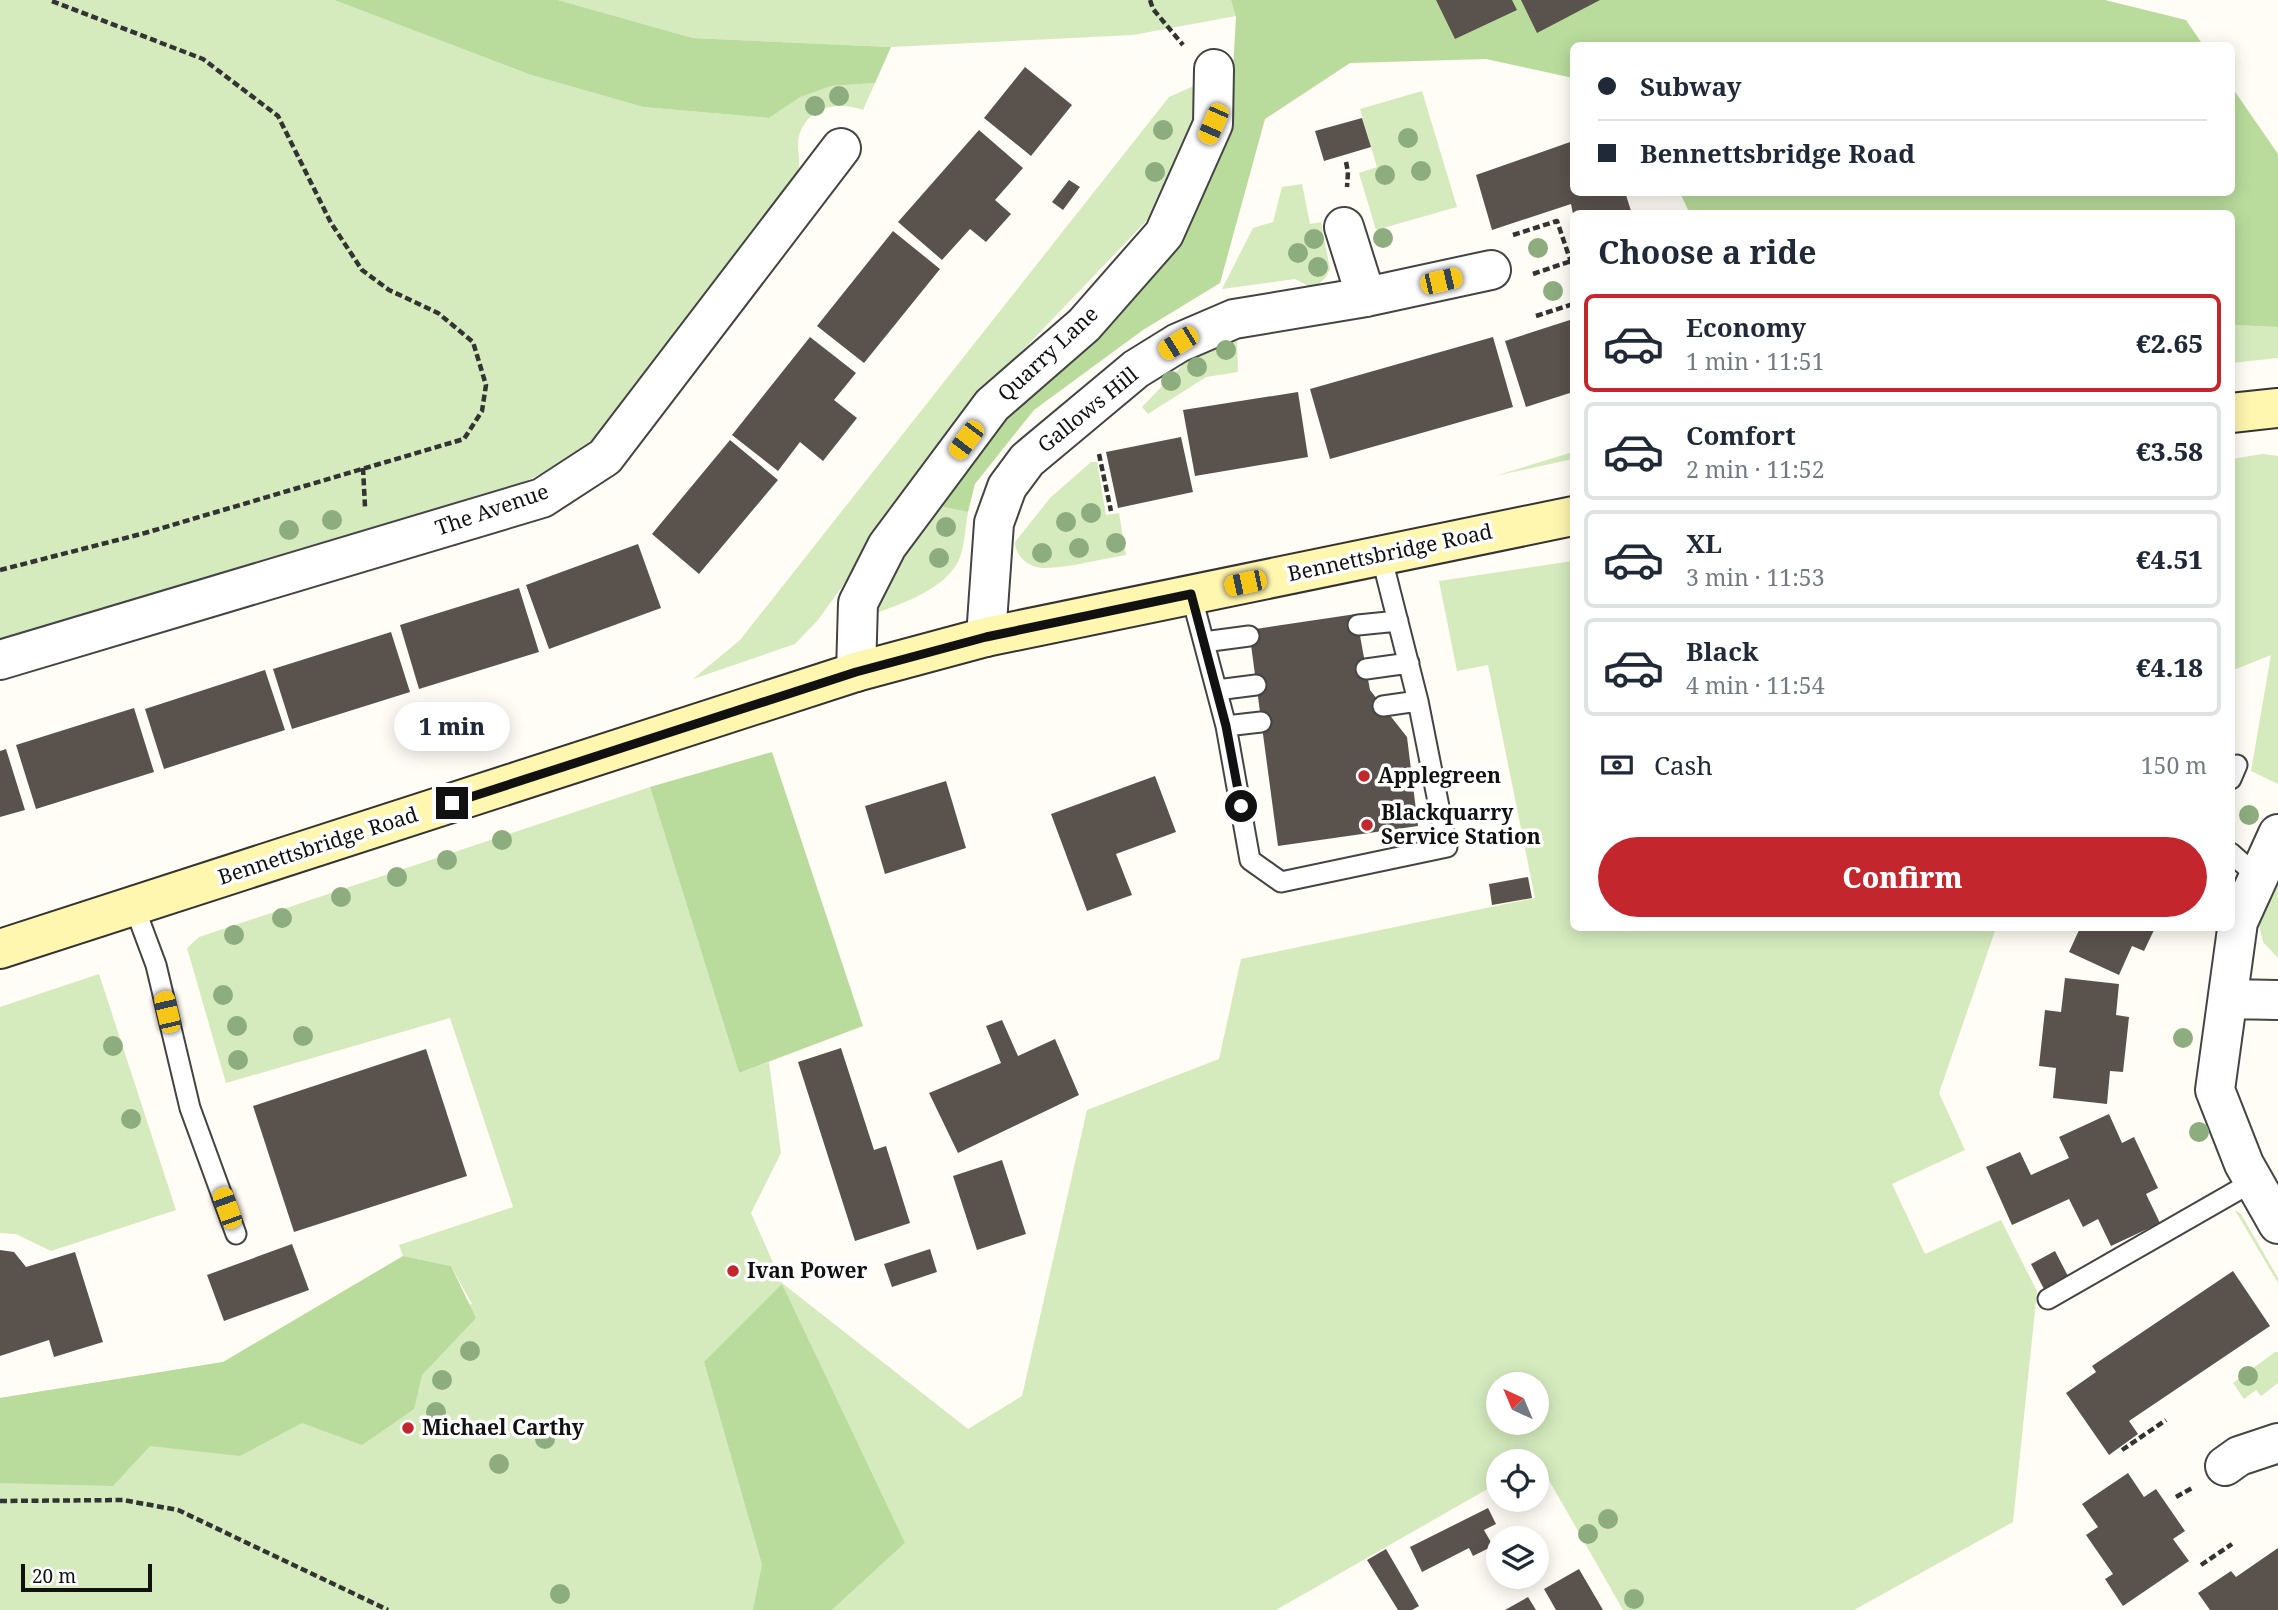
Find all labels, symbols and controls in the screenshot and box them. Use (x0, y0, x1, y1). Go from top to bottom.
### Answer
text: Subway (1640, 68, 1742, 104)
car (1195, 101, 1232, 147)
text: Bennettsbridge Road (1640, 135, 1915, 171)
text: Choose a ride (1598, 230, 1817, 273)
car (1419, 266, 1464, 296)
street label: Quarry Lane (991, 300, 1104, 407)
text: Economy (1686, 309, 1806, 345)
icon: car (1602, 312, 1665, 375)
car (1155, 323, 1202, 363)
text: €2.65 (2136, 325, 2203, 361)
text: 1 min · 11:51 (1686, 345, 1824, 377)
street label: Gallows Hill (1031, 360, 1144, 458)
car (945, 417, 988, 463)
text: Comfort (1686, 417, 1796, 453)
icon: car (1602, 420, 1665, 483)
text: €3.58 (2136, 433, 2203, 469)
text: 2 min · 11:52 (1686, 453, 1824, 485)
street label: The Avenue (431, 477, 552, 541)
street label: Bennettsbridge Road (1285, 517, 1495, 587)
text: XL (1686, 525, 1722, 561)
icon: car (1602, 528, 1665, 591)
text: €4.51 (2136, 541, 2203, 577)
text: 3 min · 11:53 (1686, 561, 1824, 593)
car (1223, 568, 1268, 598)
text: Black (1686, 633, 1759, 669)
icon: car (1602, 636, 1665, 699)
text: €4.18 (2136, 649, 2203, 685)
text: 4 min · 11:54 (1686, 669, 1824, 701)
callout: 1 min (394, 702, 510, 750)
text: 1 min (419, 710, 485, 742)
icon: cash (1598, 746, 1636, 784)
text: Cash (1654, 747, 1713, 783)
text: 150 m (2141, 749, 2207, 781)
place label: Applegreen (1378, 761, 1501, 789)
marker: Applegreen (1356, 768, 1372, 784)
route end (436, 787, 468, 819)
route start (1225, 790, 1257, 822)
place label: Blackquarry Service Station (1381, 798, 1541, 850)
street label: Bennettsbridge Road (214, 799, 421, 891)
marker: Blackquarry Service Station (1359, 817, 1375, 833)
button: Confirm (1598, 837, 2207, 917)
car (153, 989, 182, 1035)
car (210, 1185, 245, 1231)
place label: Ivan Power (747, 1256, 867, 1284)
marker: Ivan Power (725, 1263, 741, 1279)
north arrow (1486, 1372, 1549, 1435)
map controls (1486, 1372, 1549, 1589)
place label: Michael Carthy (422, 1413, 585, 1441)
marker: Michael Carthy (400, 1420, 416, 1436)
button: locate (1486, 1449, 1549, 1512)
button: layers (1486, 1526, 1549, 1589)
scale bar (21, 1561, 152, 1593)
text: 20 m (32, 1563, 76, 1589)

